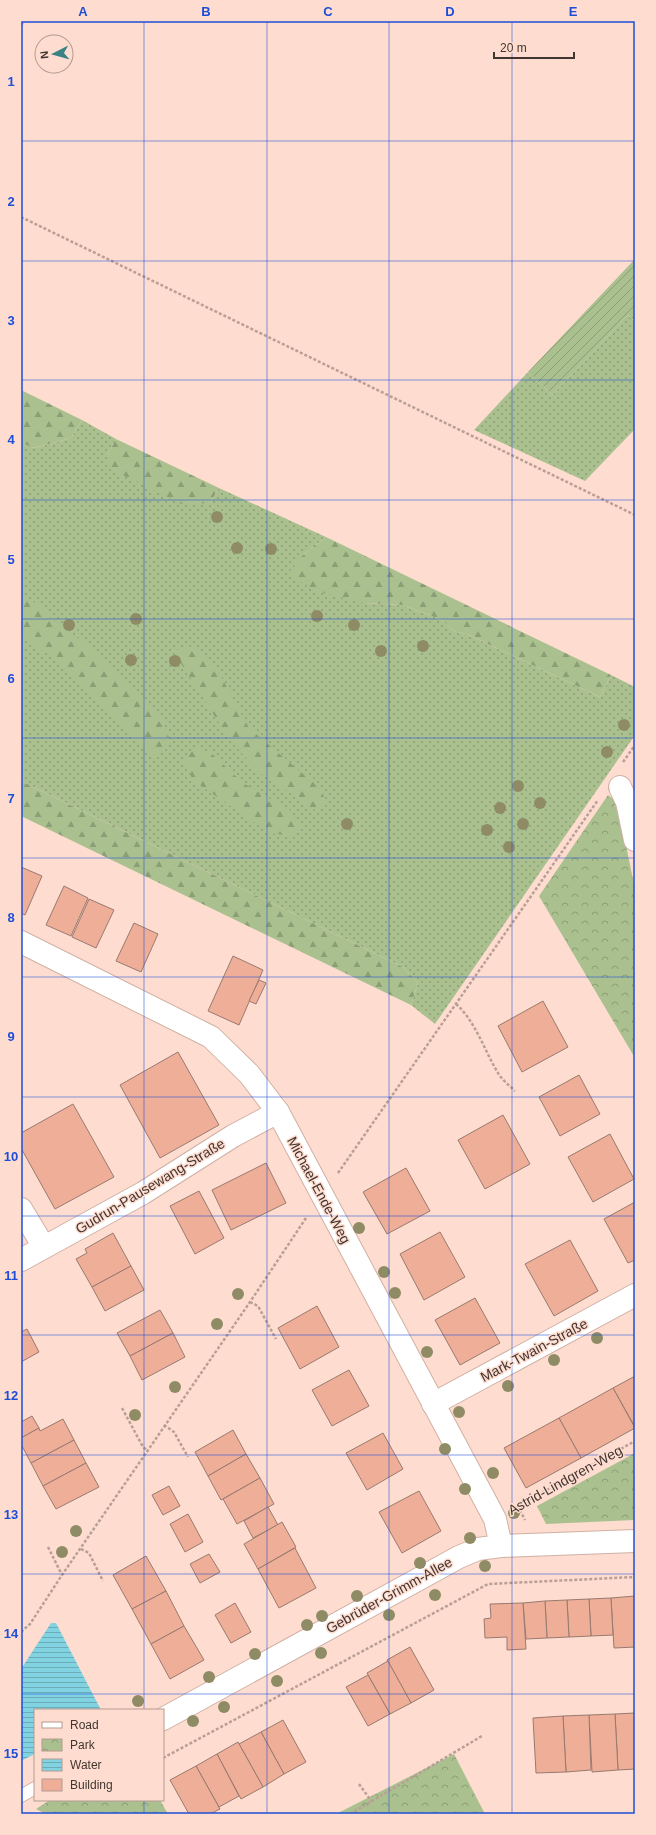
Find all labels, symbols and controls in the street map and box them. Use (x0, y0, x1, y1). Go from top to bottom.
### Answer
text: A (78, 4, 88, 19)
text: B (201, 4, 211, 19)
text: C (323, 4, 333, 19)
text: D (445, 4, 455, 19)
text: E (569, 4, 578, 19)
north arrow (34, 34, 74, 74)
scale bar (494, 34, 574, 60)
text: 20 m (500, 41, 527, 55)
text: N (38, 50, 50, 60)
text: 1 (7, 74, 15, 89)
text: 2 (7, 194, 15, 209)
text: 3 (7, 313, 15, 328)
text: 4 (7, 432, 15, 447)
text: 5 (7, 552, 15, 567)
text: 6 (7, 671, 15, 686)
text: 7 (7, 791, 15, 806)
text: 8 (7, 910, 15, 925)
text: 9 (7, 1029, 15, 1044)
street label: Michael-Ende-Weg (284, 1134, 354, 1246)
street label: Gudrun-Pausewang-Straße (73, 1135, 228, 1237)
text: 10 (4, 1149, 18, 1164)
text: 11 (4, 1268, 18, 1283)
street label: Mark-Twain-Straße (478, 1315, 590, 1385)
text: 12 (4, 1388, 18, 1403)
street label: Astrid-Lindgren-Weg (505, 1442, 625, 1518)
text: 13 (4, 1507, 18, 1522)
street label: Gebrüder-Grimm-Allee (323, 1554, 455, 1636)
text: 14 (4, 1626, 19, 1641)
legend (34, 1709, 164, 1801)
text: Road (70, 1718, 99, 1732)
text: Park (70, 1738, 96, 1752)
text: 15 (4, 1746, 18, 1761)
text: Water (70, 1758, 102, 1772)
text: Building (70, 1778, 113, 1792)

